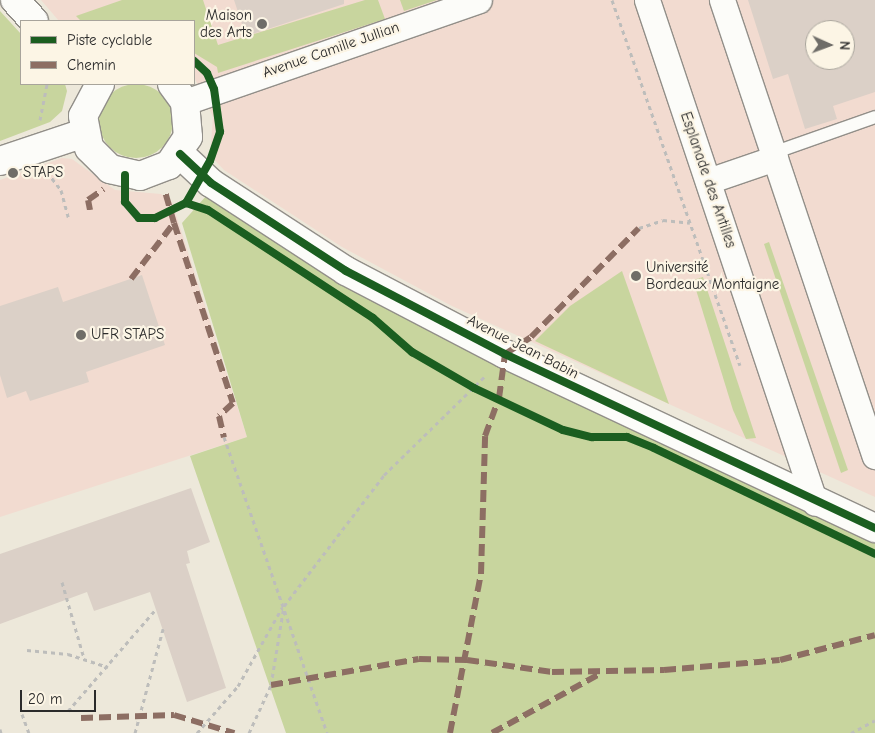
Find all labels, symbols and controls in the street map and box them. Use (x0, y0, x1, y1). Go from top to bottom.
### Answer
place label: Maison des Arts (200, 6, 252, 41)
marker: Maison des Arts (256, 18, 268, 30)
street label: Avenue Camille Jullian (260, 18, 402, 82)
legend (20, 20, 195, 85)
north arrow (805, 20, 855, 70)
text: Piste cyclable (67, 31, 152, 49)
text: N (836, 41, 853, 50)
text: Chemin (67, 56, 116, 74)
street label: Esplanade des Antilles (676, 110, 740, 250)
place label: STAPS (23, 164, 63, 182)
marker: STAPS (7, 167, 19, 179)
place label: Université Bordeaux Montaigne (646, 258, 779, 293)
marker: Université Bordeaux Montaigne (630, 270, 642, 282)
street label: Avenue Jean Babin (464, 311, 582, 383)
place label: UFR STAPS (91, 326, 164, 344)
marker: UFR STAPS (75, 329, 87, 341)
scale bar (22, 680, 99, 712)
text: 20 m (28, 690, 62, 708)

